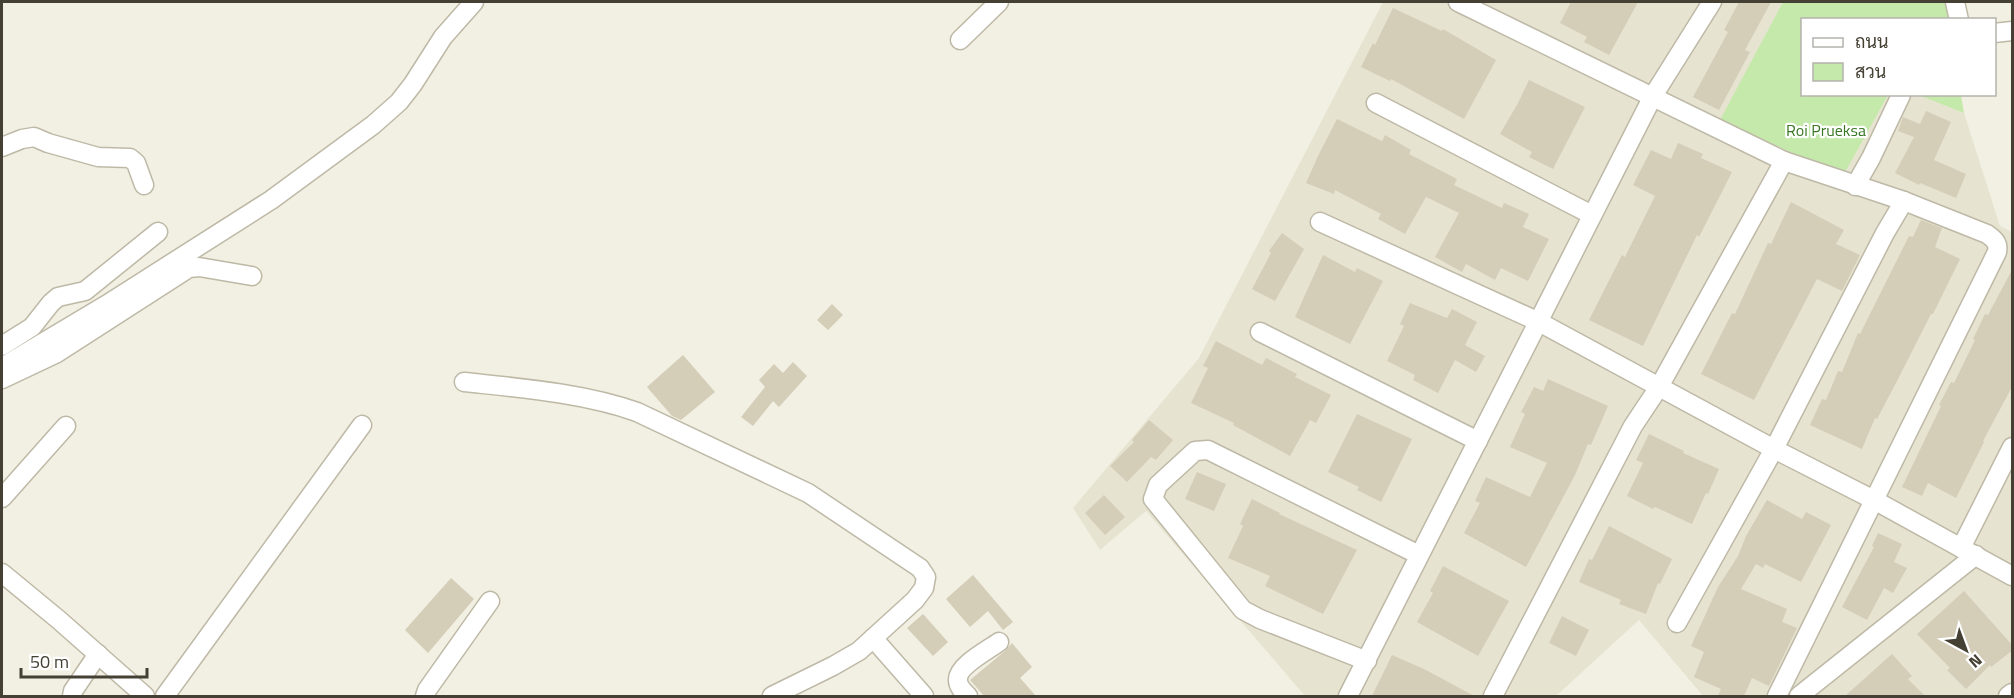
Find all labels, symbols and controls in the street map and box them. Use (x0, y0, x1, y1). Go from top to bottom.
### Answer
legend (1801, 18, 1996, 96)
text: ถนน (1855, 28, 1888, 55)
text: สวน (1855, 58, 1886, 85)
park label: Roi Prueksa (1786, 118, 1866, 142)
north arrow (1936, 620, 1996, 680)
scale bar (21, 641, 147, 679)
text: 50 m (30, 648, 69, 675)
text: N (1964, 649, 1988, 674)

